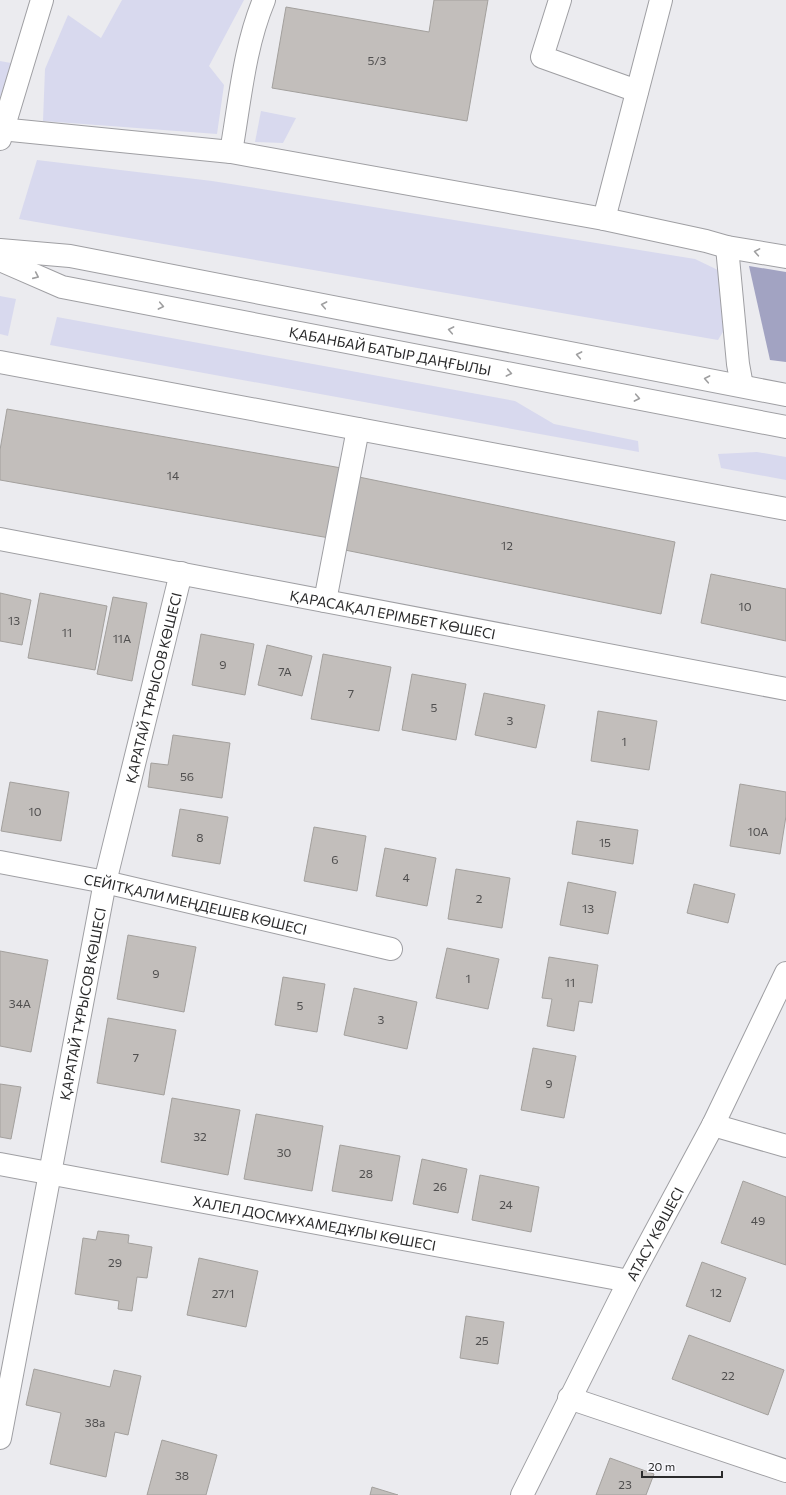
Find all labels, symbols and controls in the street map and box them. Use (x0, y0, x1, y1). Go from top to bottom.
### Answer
house number: 5/3 (368, 53, 387, 67)
one-way arrow (754, 248, 760, 257)
one-way arrow (32, 271, 39, 279)
one-way arrow (321, 301, 327, 310)
one-way arrow (158, 302, 164, 310)
street label: ҚАБАНБАЙ БАТЫР ДАҢҒЫЛЫ (288, 323, 493, 378)
one-way arrow (448, 326, 455, 334)
one-way arrow (576, 351, 582, 359)
one-way arrow (506, 368, 512, 377)
one-way arrow (703, 376, 710, 384)
one-way arrow (633, 393, 640, 401)
house number: 14 (167, 468, 179, 482)
house number: 12 (501, 538, 513, 552)
street label: ҚАРАСАҚАЛ ЕРІМБЕТ КӨШЕСІ (289, 586, 497, 642)
street label: ҚАРАТАЙ ТҰРЫСОВ КӨШЕСІ (121, 591, 184, 785)
house number: 10 (739, 599, 752, 613)
house number: 13 (8, 613, 20, 627)
house number: 11 (62, 625, 72, 639)
house number: 11А (113, 631, 131, 645)
house number: 9 (219, 657, 227, 671)
house number: 7А (278, 664, 292, 678)
house number: 7 (348, 686, 354, 700)
house number: 5 (431, 700, 438, 714)
house number: 3 (507, 713, 514, 727)
house number: 1 (621, 734, 627, 748)
house number: 56 (180, 769, 194, 783)
house number: 10 (29, 804, 42, 818)
house number: 10А (748, 824, 768, 838)
house number: 8 (196, 830, 204, 844)
house number: 15 (599, 835, 611, 849)
house number: 6 (331, 852, 339, 866)
street label: СЕЙІТҚАЛИ МЕҢДЕШЕВ КӨШЕСІ (83, 870, 309, 938)
house number: 4 (402, 870, 410, 884)
house number: 2 (476, 891, 483, 905)
house number: 13 (582, 901, 594, 915)
street label: ҚАРАТАЙ ТҰРЫСОВ КӨШЕСІ (55, 906, 109, 1101)
house number: 9 (152, 966, 160, 980)
house number: 1 (465, 971, 471, 985)
house number: 11 (565, 975, 575, 989)
house number: 34А (9, 996, 31, 1010)
house number: 5 (297, 998, 304, 1012)
house number: 3 (378, 1012, 385, 1026)
house number: 7 (133, 1050, 139, 1064)
house number: 9 (545, 1076, 553, 1090)
house number: 32 (193, 1129, 207, 1143)
house number: 30 (277, 1145, 292, 1159)
house number: 28 (359, 1166, 373, 1180)
house number: 26 (433, 1179, 447, 1193)
street label: АТАСУ КӨШЕСІ (622, 1184, 687, 1284)
street label: ХАЛЕЛ ДОСМҰХАМЕДҰЛЫ КӨШЕСІ (192, 1192, 438, 1253)
house number: 24 (499, 1197, 513, 1211)
house number: 49 (751, 1213, 765, 1227)
house number: 29 (108, 1255, 122, 1269)
house number: 12 (710, 1285, 722, 1299)
house number: 27/1 (212, 1286, 234, 1300)
house number: 25 (475, 1333, 489, 1347)
house number: 22 (721, 1368, 735, 1382)
house number: 38а (85, 1415, 105, 1429)
scale bar (642, 1453, 722, 1479)
text: 20 m (648, 1459, 675, 1473)
house number: 38 (175, 1468, 189, 1482)
house number: 23 (618, 1477, 632, 1491)

